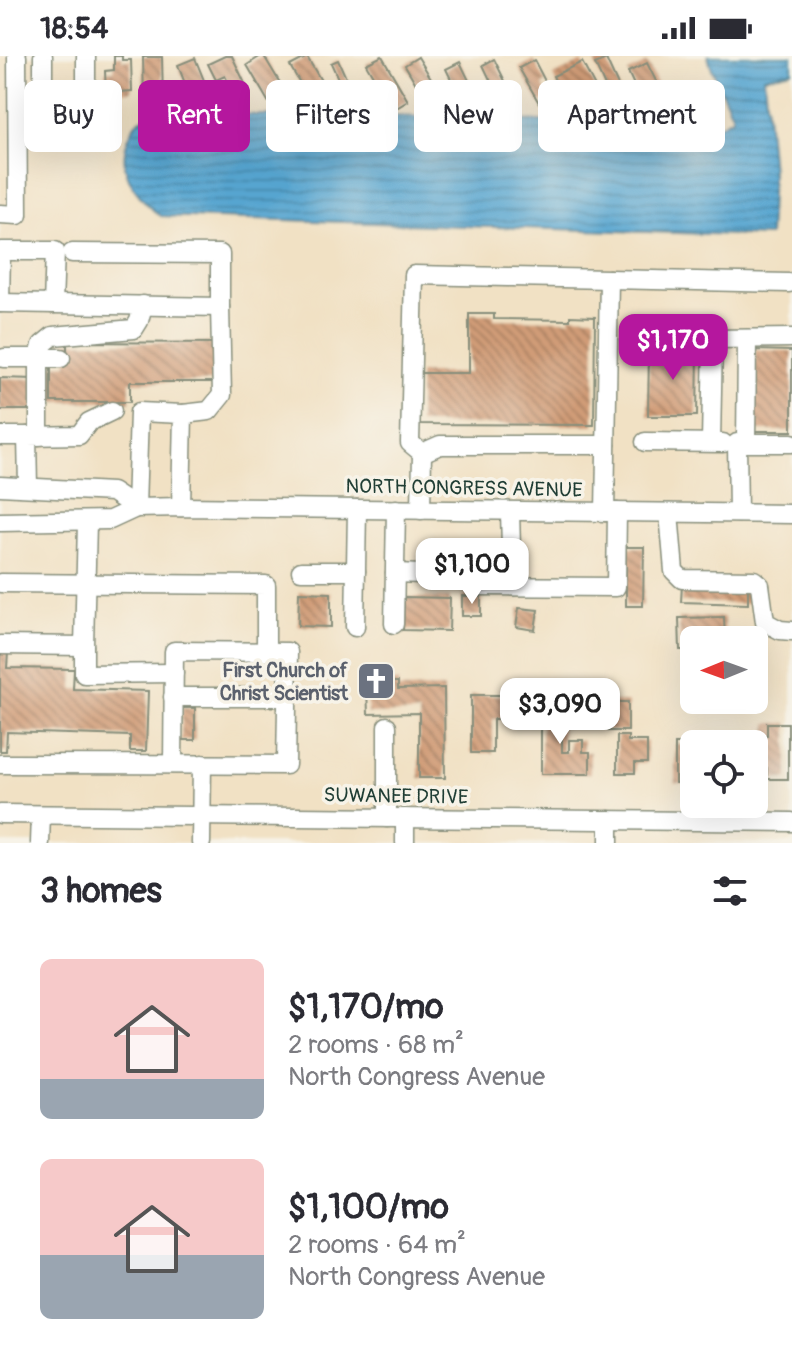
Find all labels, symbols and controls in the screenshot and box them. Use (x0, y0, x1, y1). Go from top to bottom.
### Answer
text: 18:54 (40, 10, 109, 47)
chip: Buy (24, 80, 122, 152)
chip: Rent (138, 80, 250, 152)
chip: Filters (266, 80, 398, 152)
chip: New (414, 80, 522, 152)
chip: Apartment (538, 80, 725, 152)
pin: $1,170 (608, 314, 738, 382)
text: $1,170 (637, 324, 709, 356)
street label: NORTH CONGRESS AVENUE (345, 473, 583, 503)
pin: $1,100 (407, 538, 537, 606)
text: $1,100 (434, 548, 510, 580)
north arrow (680, 626, 768, 714)
map controls (680, 626, 768, 818)
place label: First Church of Christ Scientist (220, 658, 349, 706)
church icon: First Church of Christ Scientist (355, 660, 397, 702)
pin: $3,090 (495, 678, 625, 746)
text: $3,090 (518, 688, 602, 720)
button: locate (680, 730, 768, 818)
street label: SUWANEE DRIVE (324, 782, 468, 810)
icon: filters (708, 869, 752, 913)
text: 3 homes (40, 870, 162, 913)
text: $1,170/mo (288, 986, 444, 1029)
icon: home (104, 991, 200, 1087)
text: 2 rooms · 68 m² (288, 1029, 464, 1061)
text: North Congress Avenue (288, 1061, 545, 1093)
text: $1,100/mo (288, 1186, 449, 1229)
icon: home (104, 1191, 200, 1287)
text: 2 rooms · 64 m² (288, 1229, 466, 1261)
text: North Congress Avenue (288, 1261, 545, 1293)

